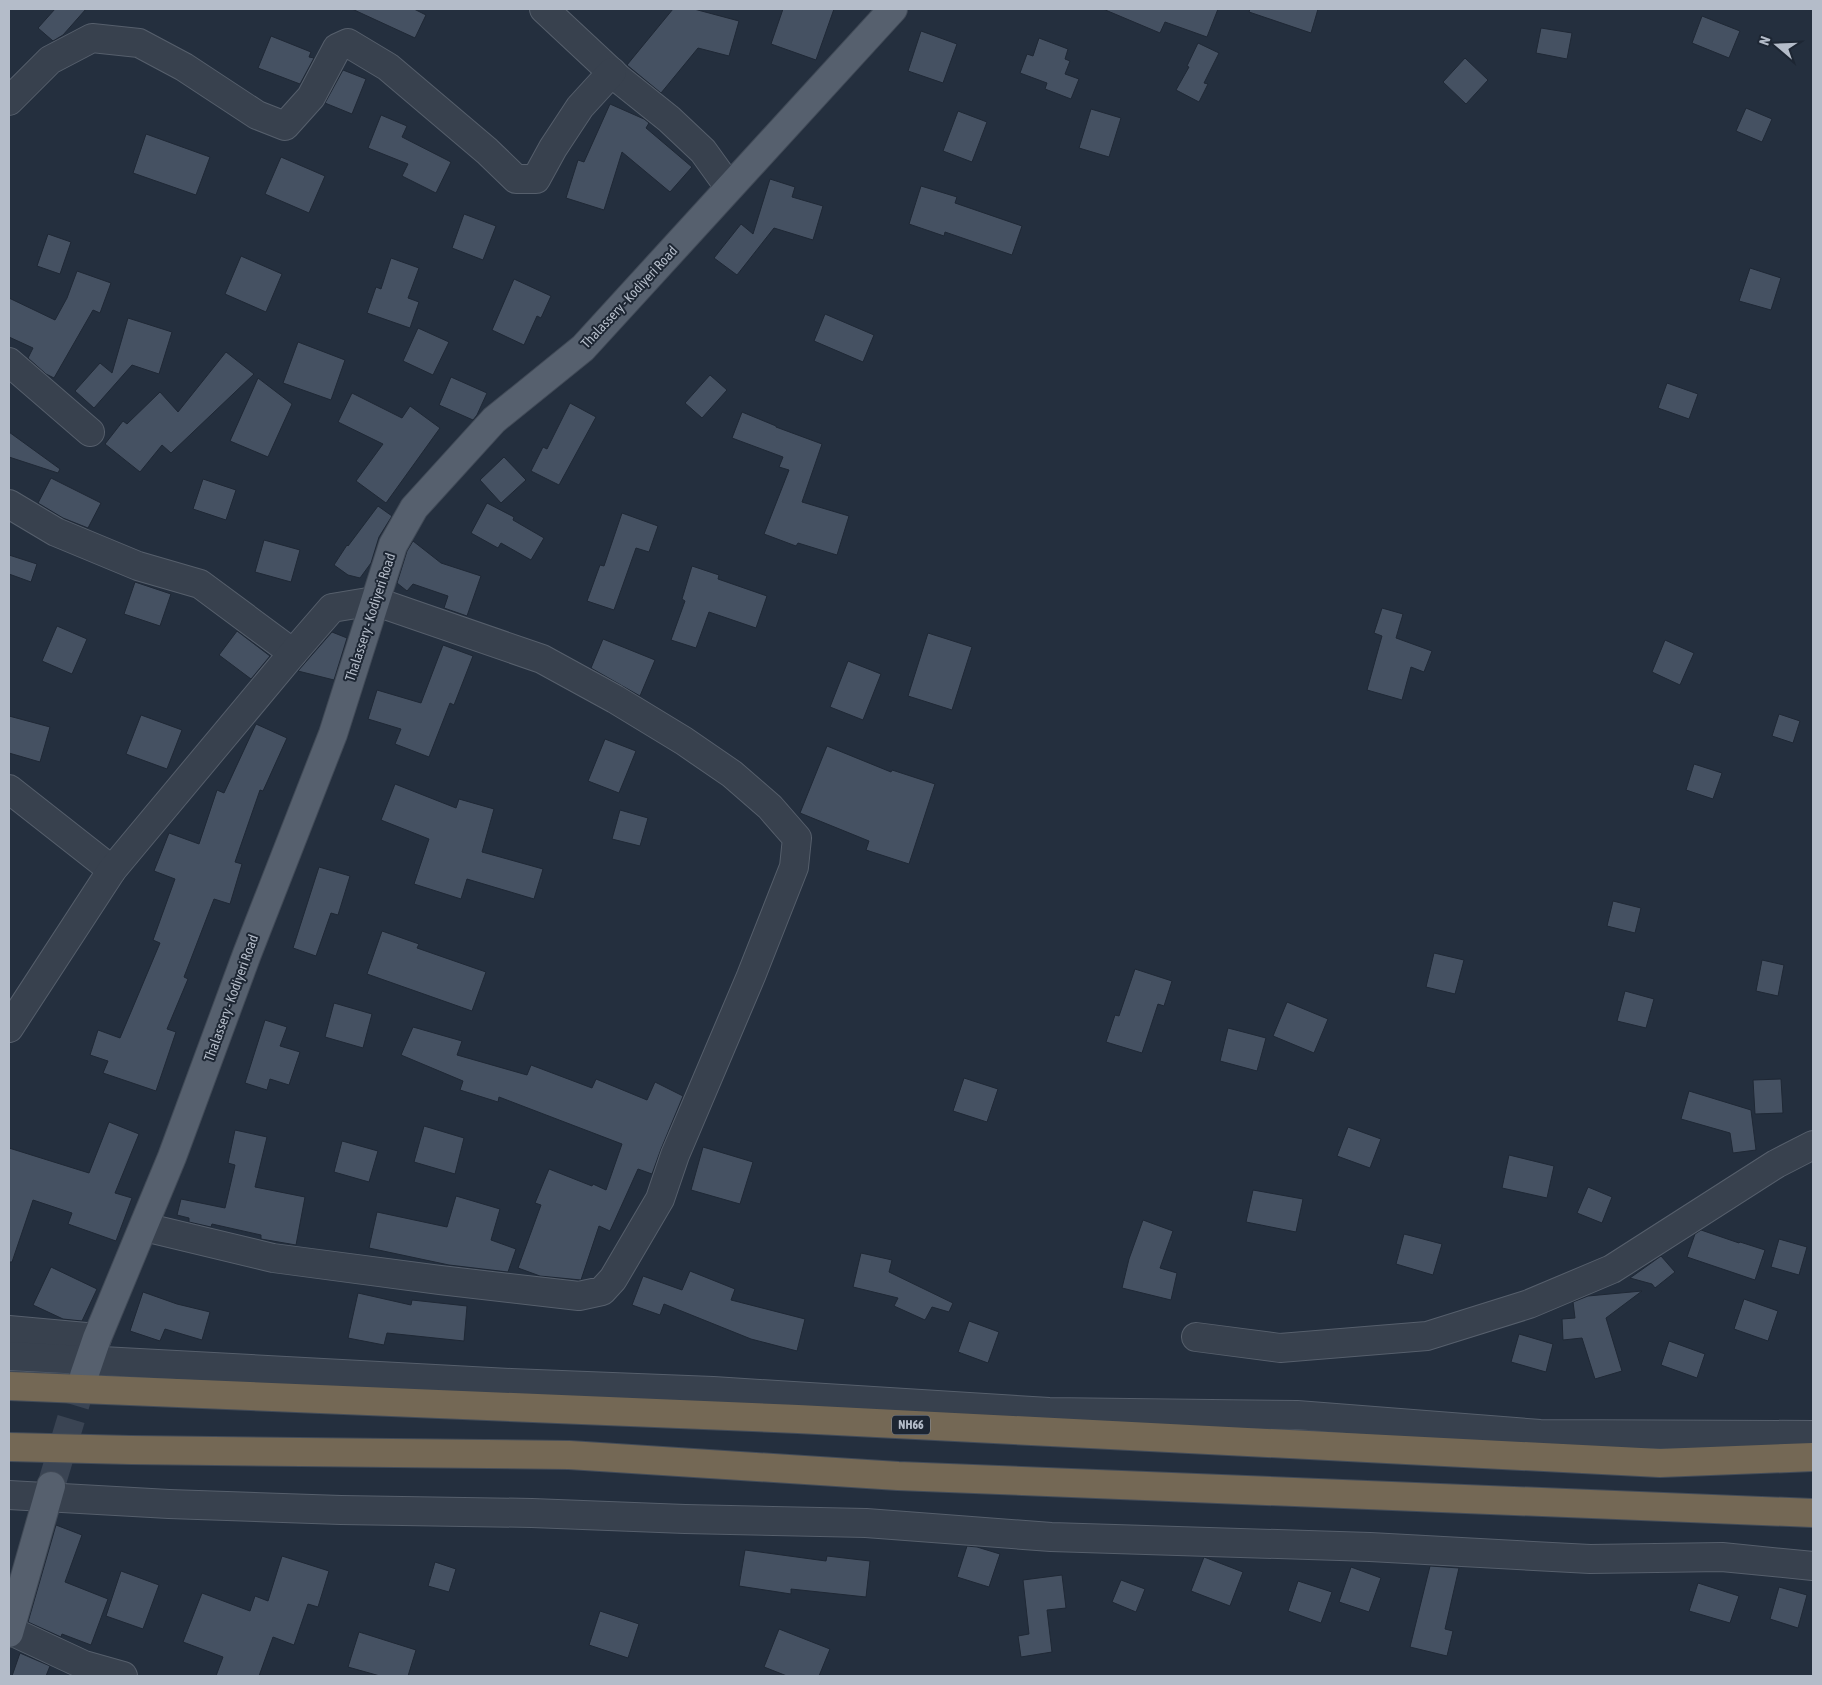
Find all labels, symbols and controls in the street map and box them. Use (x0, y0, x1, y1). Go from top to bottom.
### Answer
north arrow (1752, 20, 1802, 70)
text: N (1756, 34, 1774, 47)
street label: Thalassery - Kodiyeri Road (578, 243, 680, 351)
street label: Thalassery - Kodiyeri Road (342, 551, 398, 683)
street label: Thalassery - Kodiyeri Road (201, 932, 261, 1064)
road number: NH66 (892, 1416, 930, 1434)

